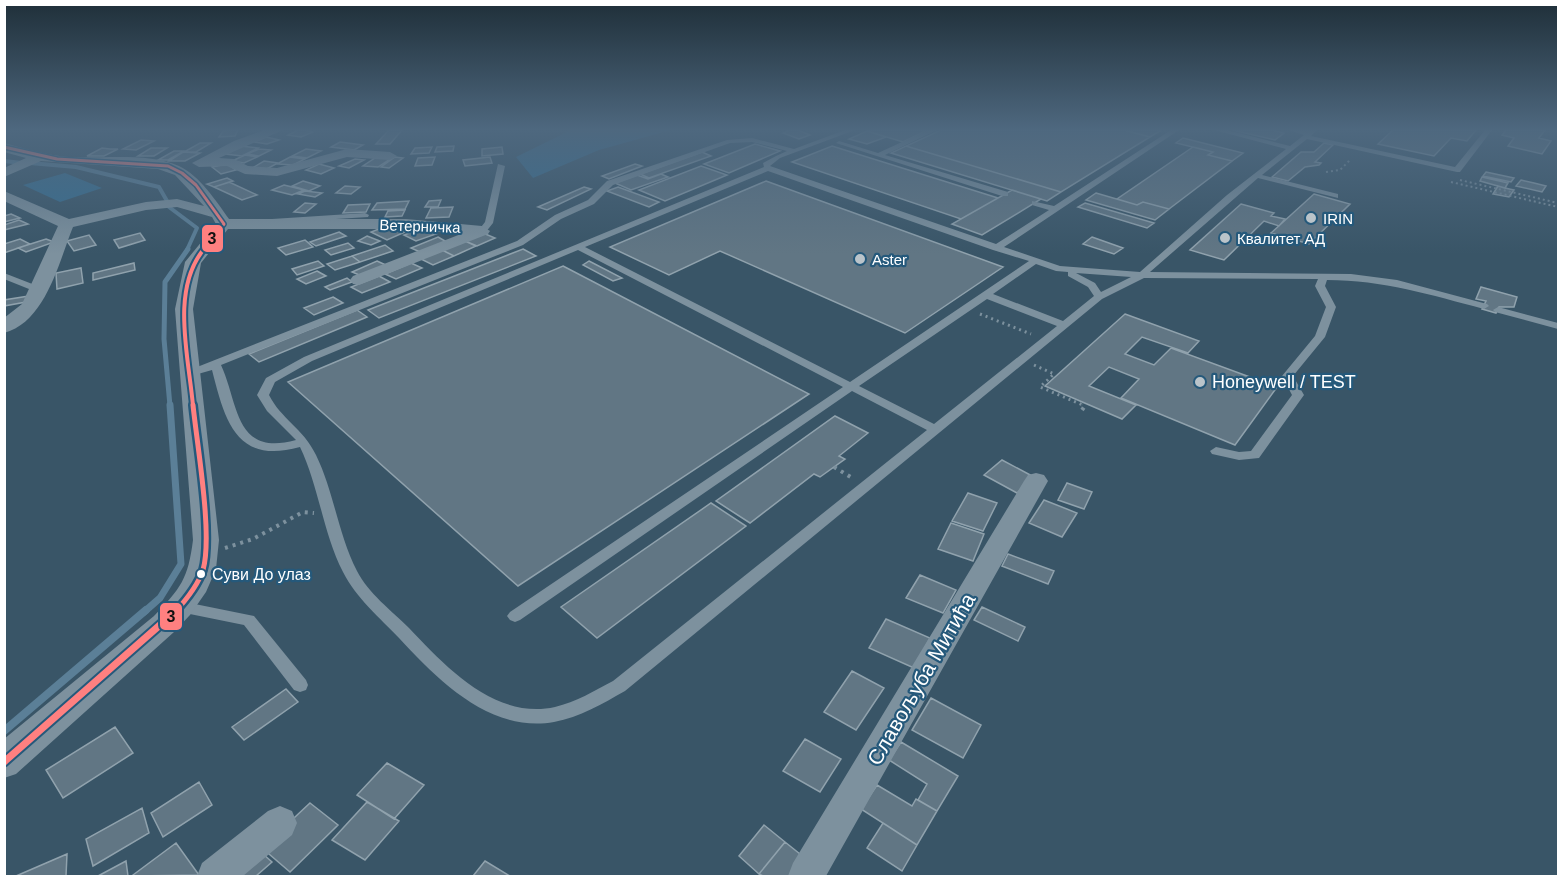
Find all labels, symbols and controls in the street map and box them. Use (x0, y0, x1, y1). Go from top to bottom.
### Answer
place label: IRIN (1323, 210, 1353, 227)
marker: IRIN (1304, 211, 1318, 225)
street label: Ветерничка (379, 216, 461, 236)
line badge: 3 (201, 224, 224, 253)
text: 3 (208, 230, 217, 247)
place label: Квалитет АД (1237, 230, 1325, 247)
marker: Квалитет АД (1218, 231, 1232, 245)
place label: Aster (872, 251, 907, 268)
marker: Aster (853, 252, 867, 266)
place label: Honeywell / TEST (1212, 372, 1356, 392)
marker: Honeywell / TEST (1193, 375, 1207, 389)
place label: Суви До улаз (212, 566, 311, 583)
marker: Суви До улаз (195, 568, 207, 580)
street label: Славољуба Митића (862, 589, 980, 769)
line badge: 3 (159, 602, 183, 631)
text: 3 (167, 608, 176, 625)

